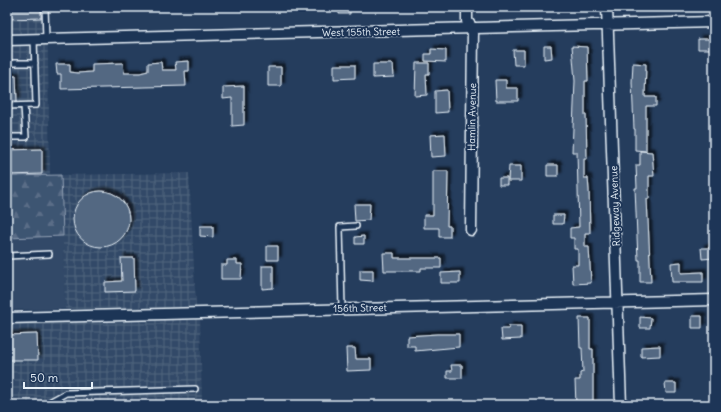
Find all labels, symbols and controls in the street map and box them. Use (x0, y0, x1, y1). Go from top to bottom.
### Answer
street label: West 155th Street (322, 25, 401, 39)
street label: Hamlin Avenue (465, 83, 479, 151)
street label: Ridgeway Avenue (607, 166, 623, 246)
street label: 156th Street (333, 301, 388, 315)
scale bar (24, 364, 92, 390)
text: 50 m (30, 370, 59, 385)

